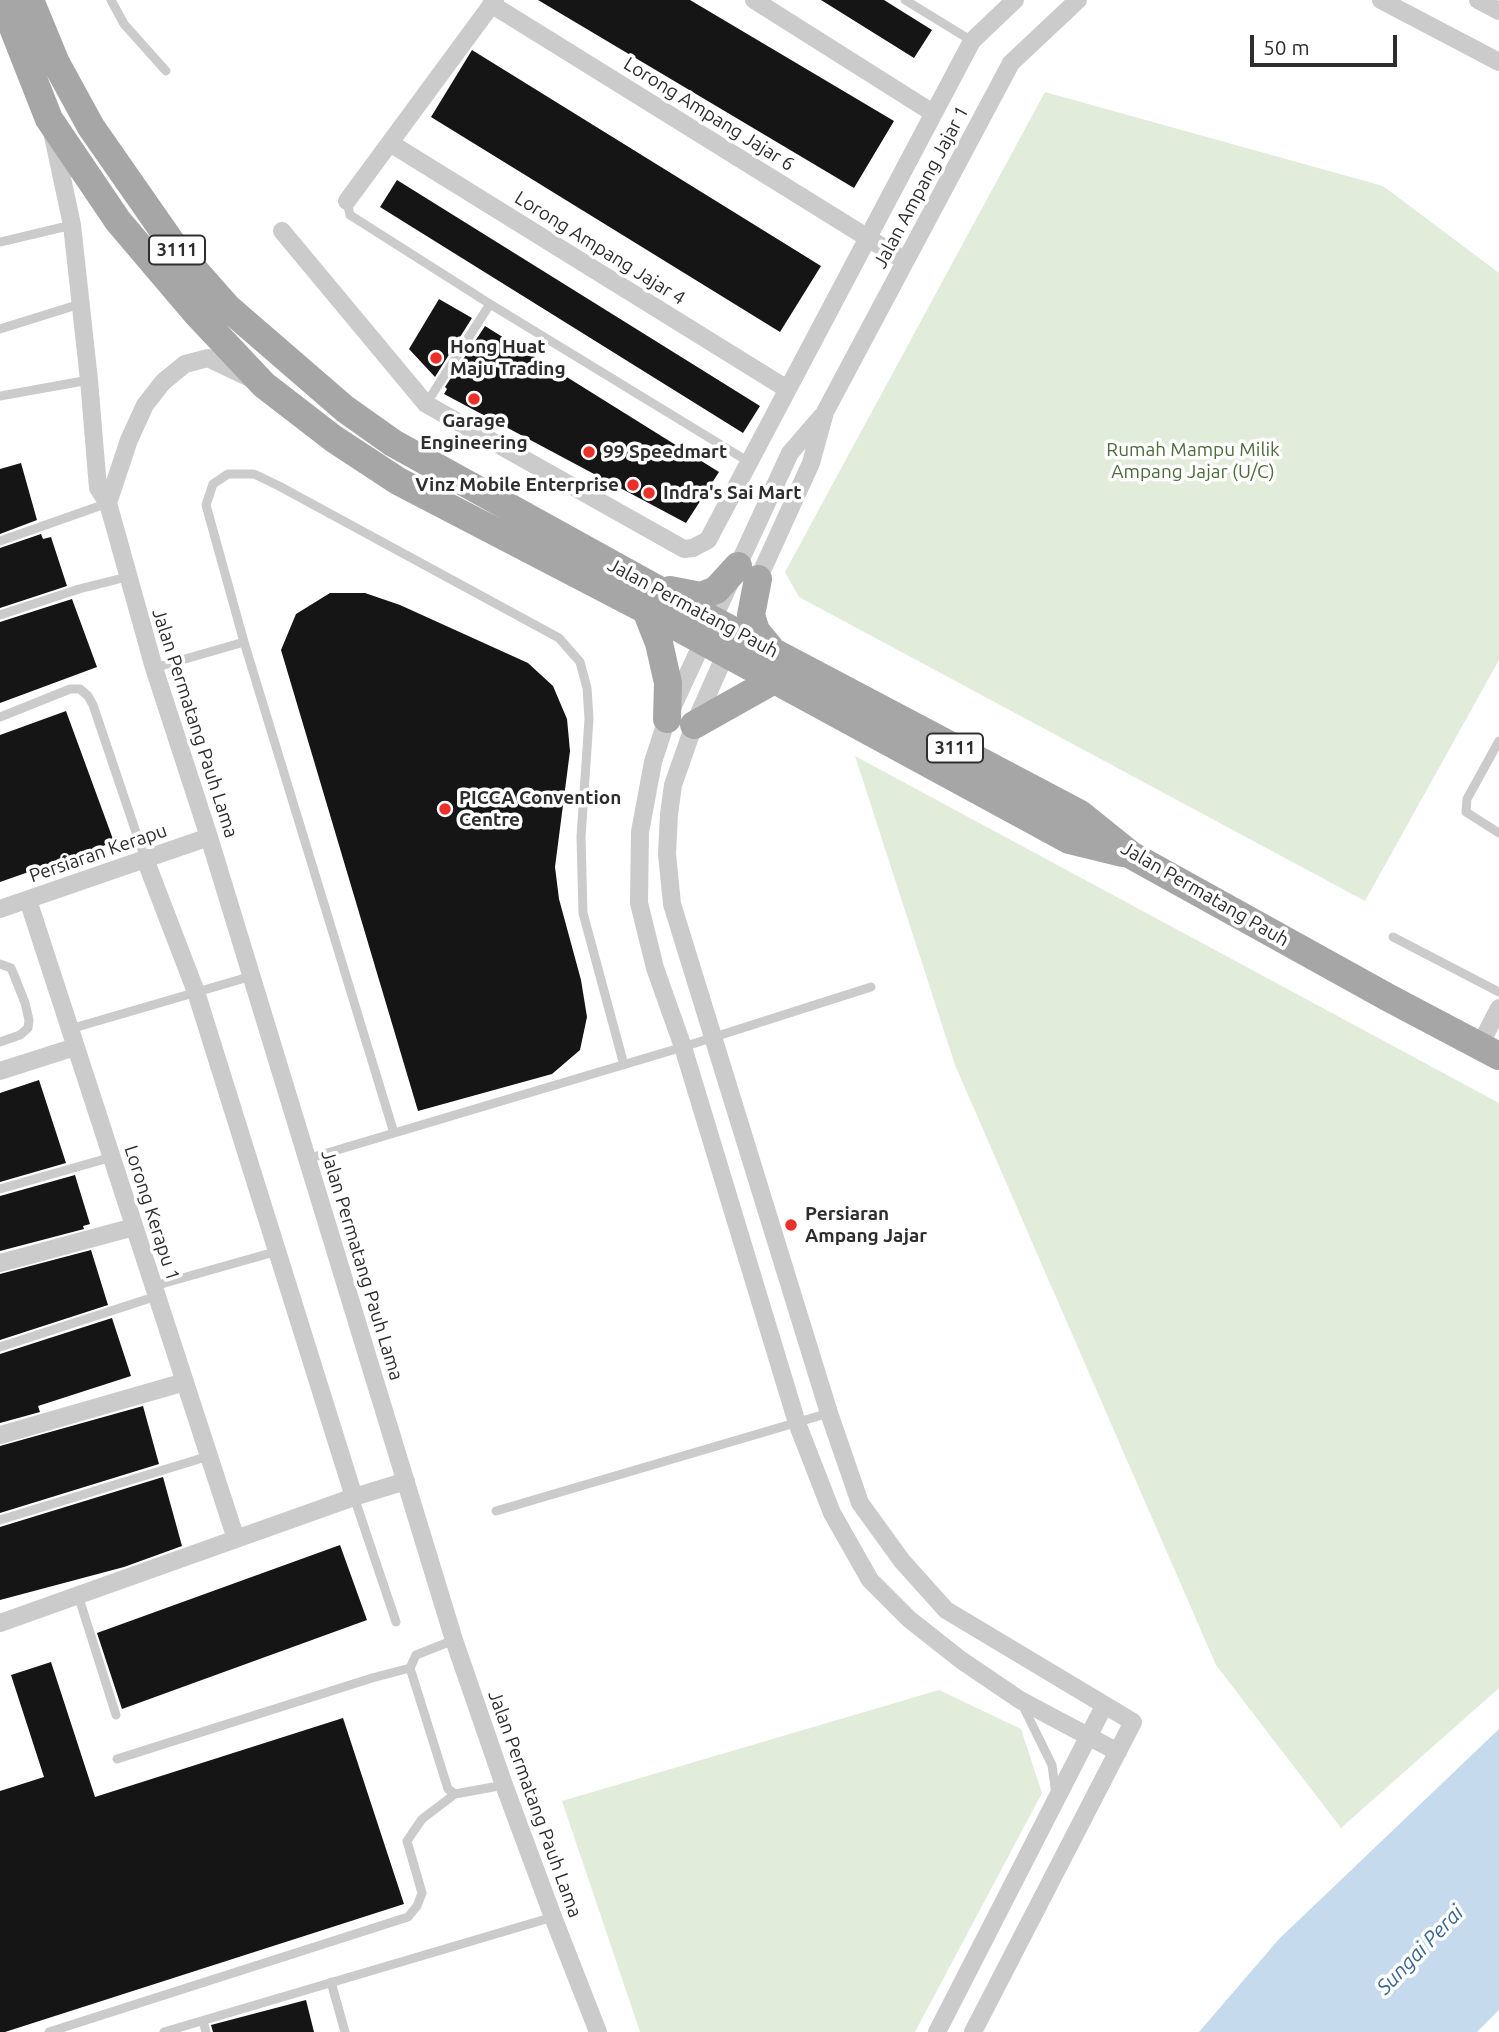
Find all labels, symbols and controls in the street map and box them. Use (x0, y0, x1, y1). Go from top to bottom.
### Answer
scale bar (1254, 21, 1401, 65)
text: 50 m (1263, 35, 1310, 59)
street label: Lorong Ampang Jajar 6 (620, 52, 798, 176)
street label: Jalan Ampang Jajar 1 (869, 102, 973, 272)
street label: Lorong Ampang Jajar 4 (511, 186, 689, 310)
road number: 3111 (149, 236, 205, 264)
place label: Hong Huat Maju Trading (450, 336, 566, 380)
marker: Hong Huat Maju Trading (428, 350, 444, 366)
marker: Garage Engineering (466, 391, 482, 407)
place label: Garage Engineering (420, 410, 528, 454)
park label: Rumah Mampu Milik Ampang Jajar (U/C) (1106, 439, 1280, 483)
place label: 99 Speedmart (603, 441, 727, 463)
marker: 99 Speedmart (581, 444, 597, 460)
place label: Vinz Mobile Enterprise (415, 474, 619, 496)
marker: Vinz Mobile Enterprise (625, 477, 641, 493)
place label: Indra's Sai Mart (663, 482, 801, 504)
marker: Indra's Sai Mart (641, 485, 657, 501)
street label: Jalan Permatang Pauh (604, 553, 782, 663)
street label: Jalan Permatang Pauh Lama (147, 605, 243, 841)
road number: 3111 (927, 734, 983, 762)
place label: PICCA Convention Centre (459, 787, 621, 831)
marker: PICCA Convention Centre (437, 801, 453, 817)
street label: Persiaran Kerapu (26, 819, 170, 887)
street label: Jalan Permatang Pauh (1117, 837, 1293, 951)
street label: Lorong Kerapu 1 (119, 1142, 185, 1284)
street label: Jalan Permatang Pauh Lama (316, 1147, 408, 1383)
place label: Persiaran Ampang Jajar (805, 1203, 927, 1247)
marker: Persiaran Ampang Jajar (783, 1217, 799, 1233)
street label: Jalan Permatang Pauh Lama (483, 1687, 587, 1921)
water label: Sungai Perai (1371, 1900, 1469, 2000)

